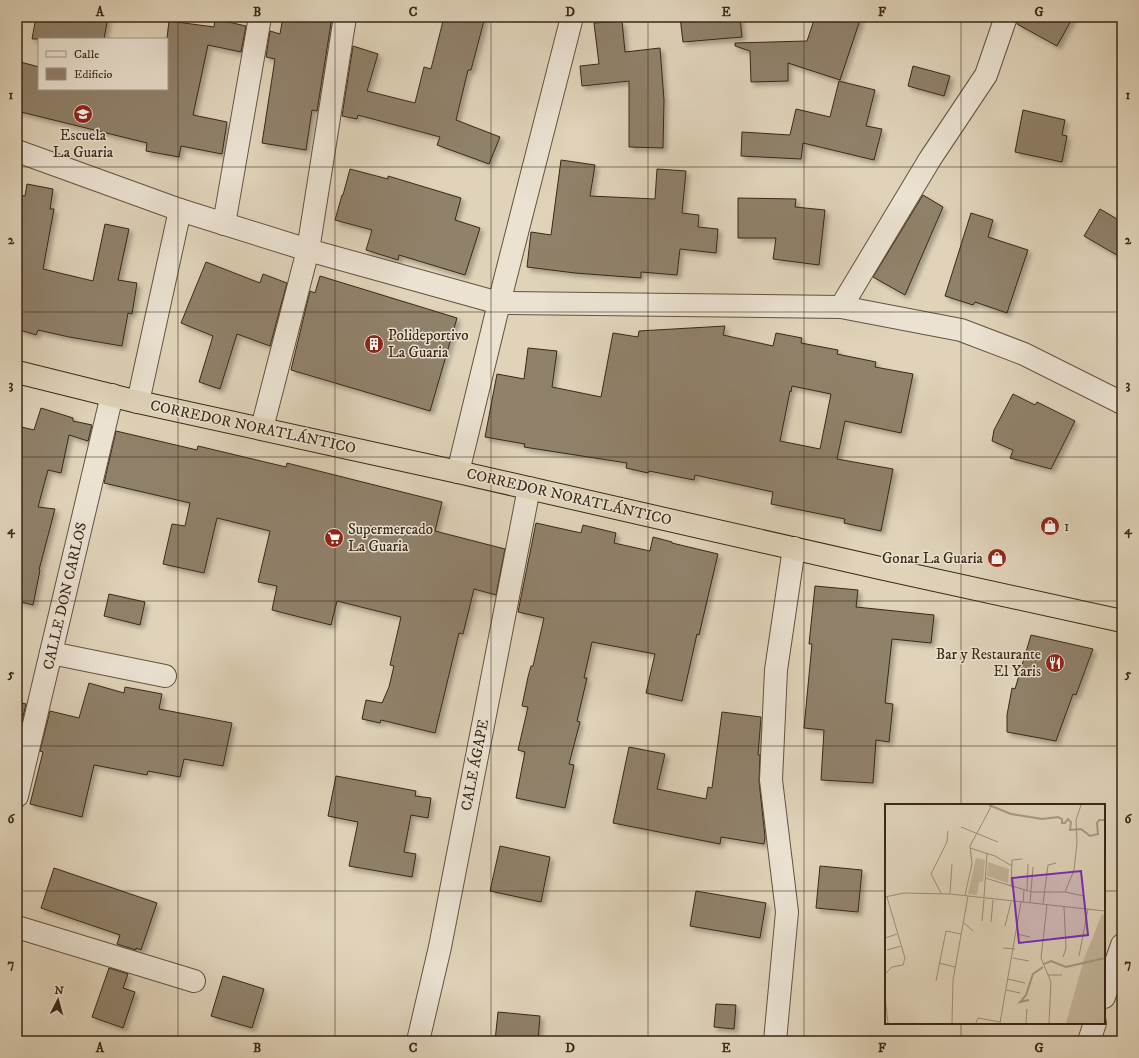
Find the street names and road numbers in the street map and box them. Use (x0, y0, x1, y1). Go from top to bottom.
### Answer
street label: CORREDOR NORATLÁNTICO (148, 395, 358, 458)
street label: CORREDOR NORATLÁNTICO (465, 463, 674, 530)
street label: CALLE DON CARLOS (39, 520, 91, 672)
street label: CALE ÁGAPE (456, 717, 493, 812)

